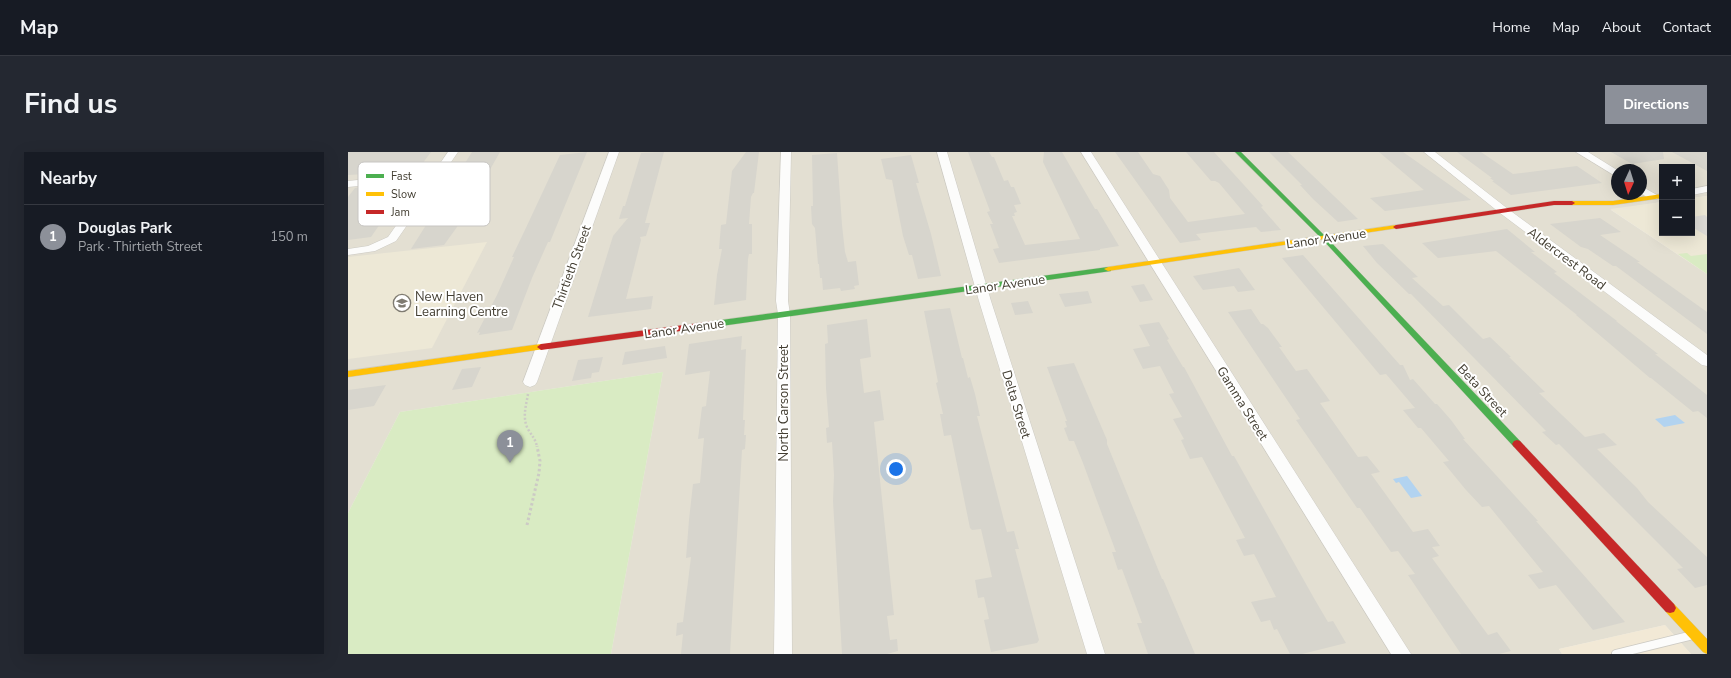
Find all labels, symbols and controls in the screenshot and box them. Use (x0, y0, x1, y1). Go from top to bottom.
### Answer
text: Map (20, 15, 58, 41)
text: Home (1492, 18, 1530, 37)
text: Map (1552, 18, 1580, 37)
text: About (1602, 18, 1641, 37)
text: Contact (1663, 18, 1711, 37)
text: Find us (24, 85, 118, 123)
button: Directions (1605, 85, 1707, 124)
legend (358, 162, 490, 226)
north arrow (1611, 164, 1647, 200)
map controls (1659, 164, 1695, 236)
button: + (1659, 164, 1695, 200)
text: Nearby (40, 167, 97, 190)
text: Fast (391, 169, 412, 184)
text: Slow (391, 187, 416, 202)
button: − (1659, 200, 1695, 236)
text: Jam (390, 205, 410, 220)
text: Douglas Park (78, 218, 172, 238)
street label: Thirtieth Street (548, 222, 596, 312)
street label: Aldercrest Road (1523, 223, 1609, 294)
street label: Lanor Avenue (1285, 224, 1367, 254)
text: 1 (49, 228, 57, 246)
text: 150 m (270, 228, 308, 246)
text: Park · Thirtieth Street (78, 238, 202, 256)
street label: Lanor Avenue (964, 270, 1046, 300)
place label: New Haven Learning Centre (415, 288, 508, 321)
school or university icon: New Haven Learning Centre (392, 293, 412, 313)
street label: Lanor Avenue (643, 314, 725, 344)
street label: North Carson Street (775, 344, 793, 461)
street label: Beta Street (1453, 360, 1512, 421)
street label: Gamma Street (1212, 363, 1272, 444)
street label: Delta Street (997, 368, 1035, 441)
pin: 1 (497, 430, 523, 463)
your location (886, 459, 906, 479)

